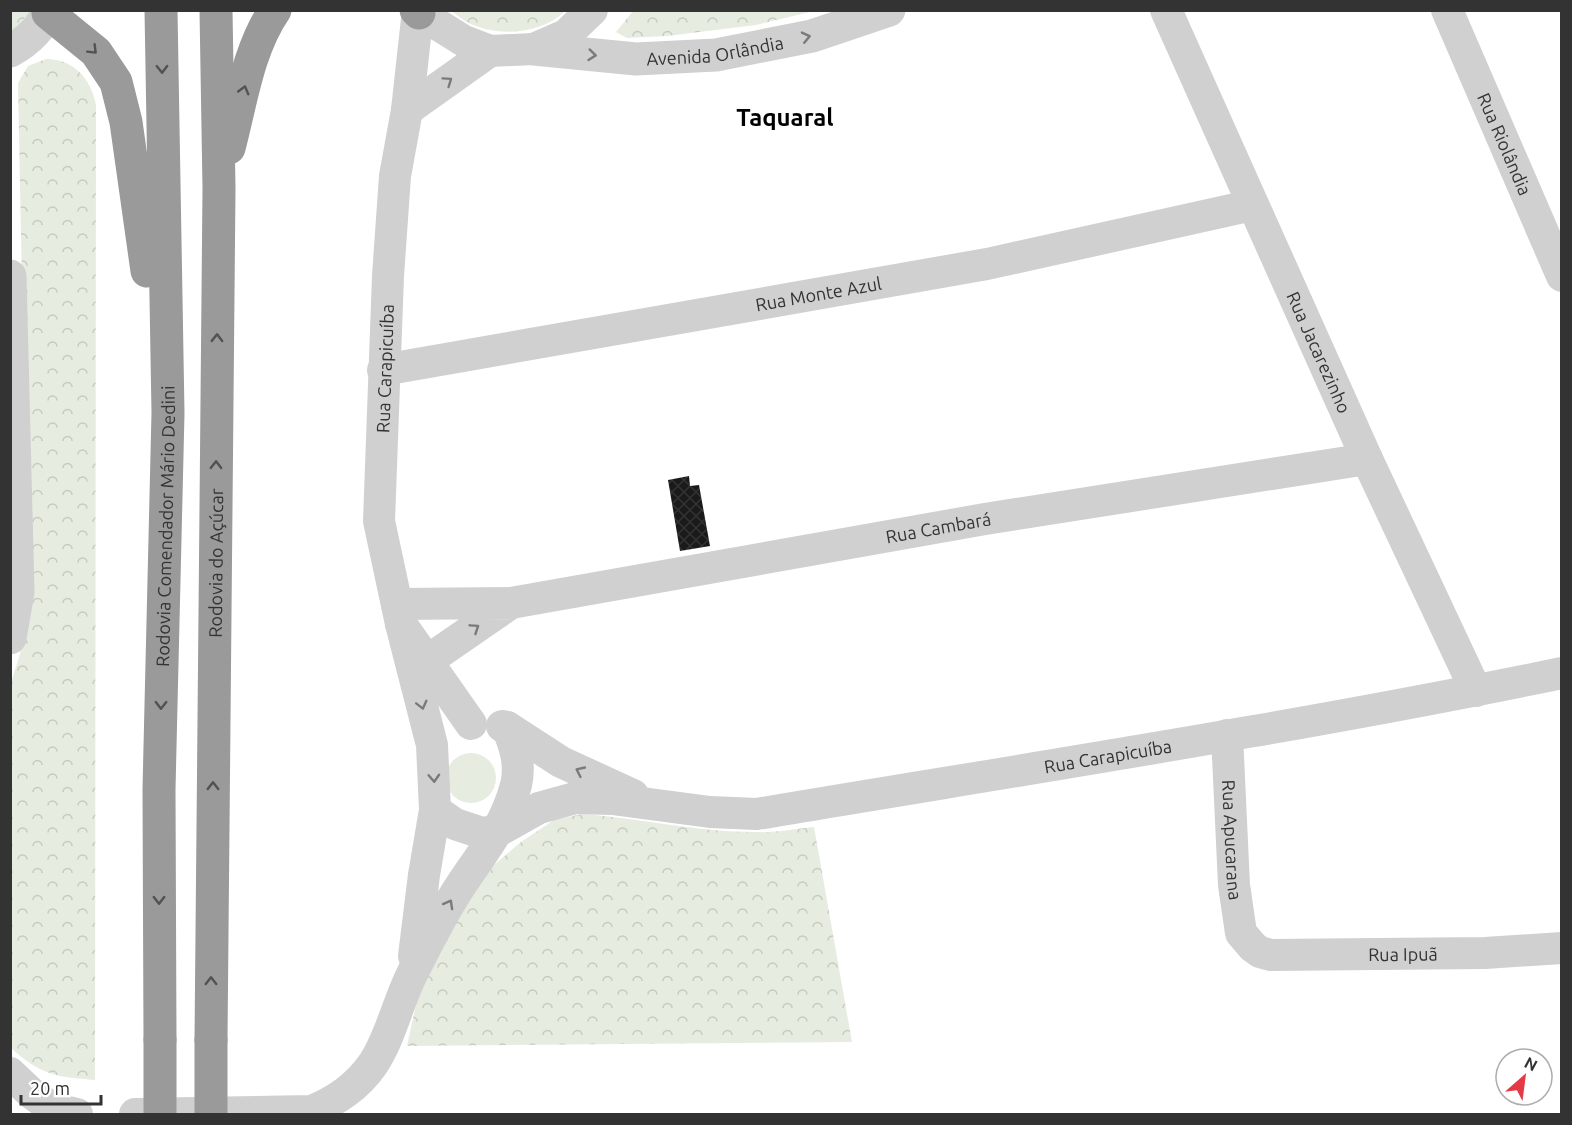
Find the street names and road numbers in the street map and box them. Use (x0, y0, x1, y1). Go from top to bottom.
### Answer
street label: Avenida Orlândia (646, 32, 785, 68)
street label: Rua Riolândia (1474, 90, 1536, 198)
street label: Rua Monte Azul (754, 273, 883, 314)
street label: Rua Jacarezinho (1283, 288, 1355, 416)
street label: Rua Carapicuíba (372, 304, 397, 433)
street label: Rodovia Comendador Mário Dedini (152, 385, 178, 667)
street label: Rodovia do Açúcar (205, 488, 226, 638)
street label: Rua Cambará (884, 508, 992, 546)
street label: Rua Carapicuíba (1043, 735, 1173, 776)
street label: Rua Apucarana (1219, 779, 1246, 901)
street label: Rua Ipuã (1368, 943, 1438, 964)

